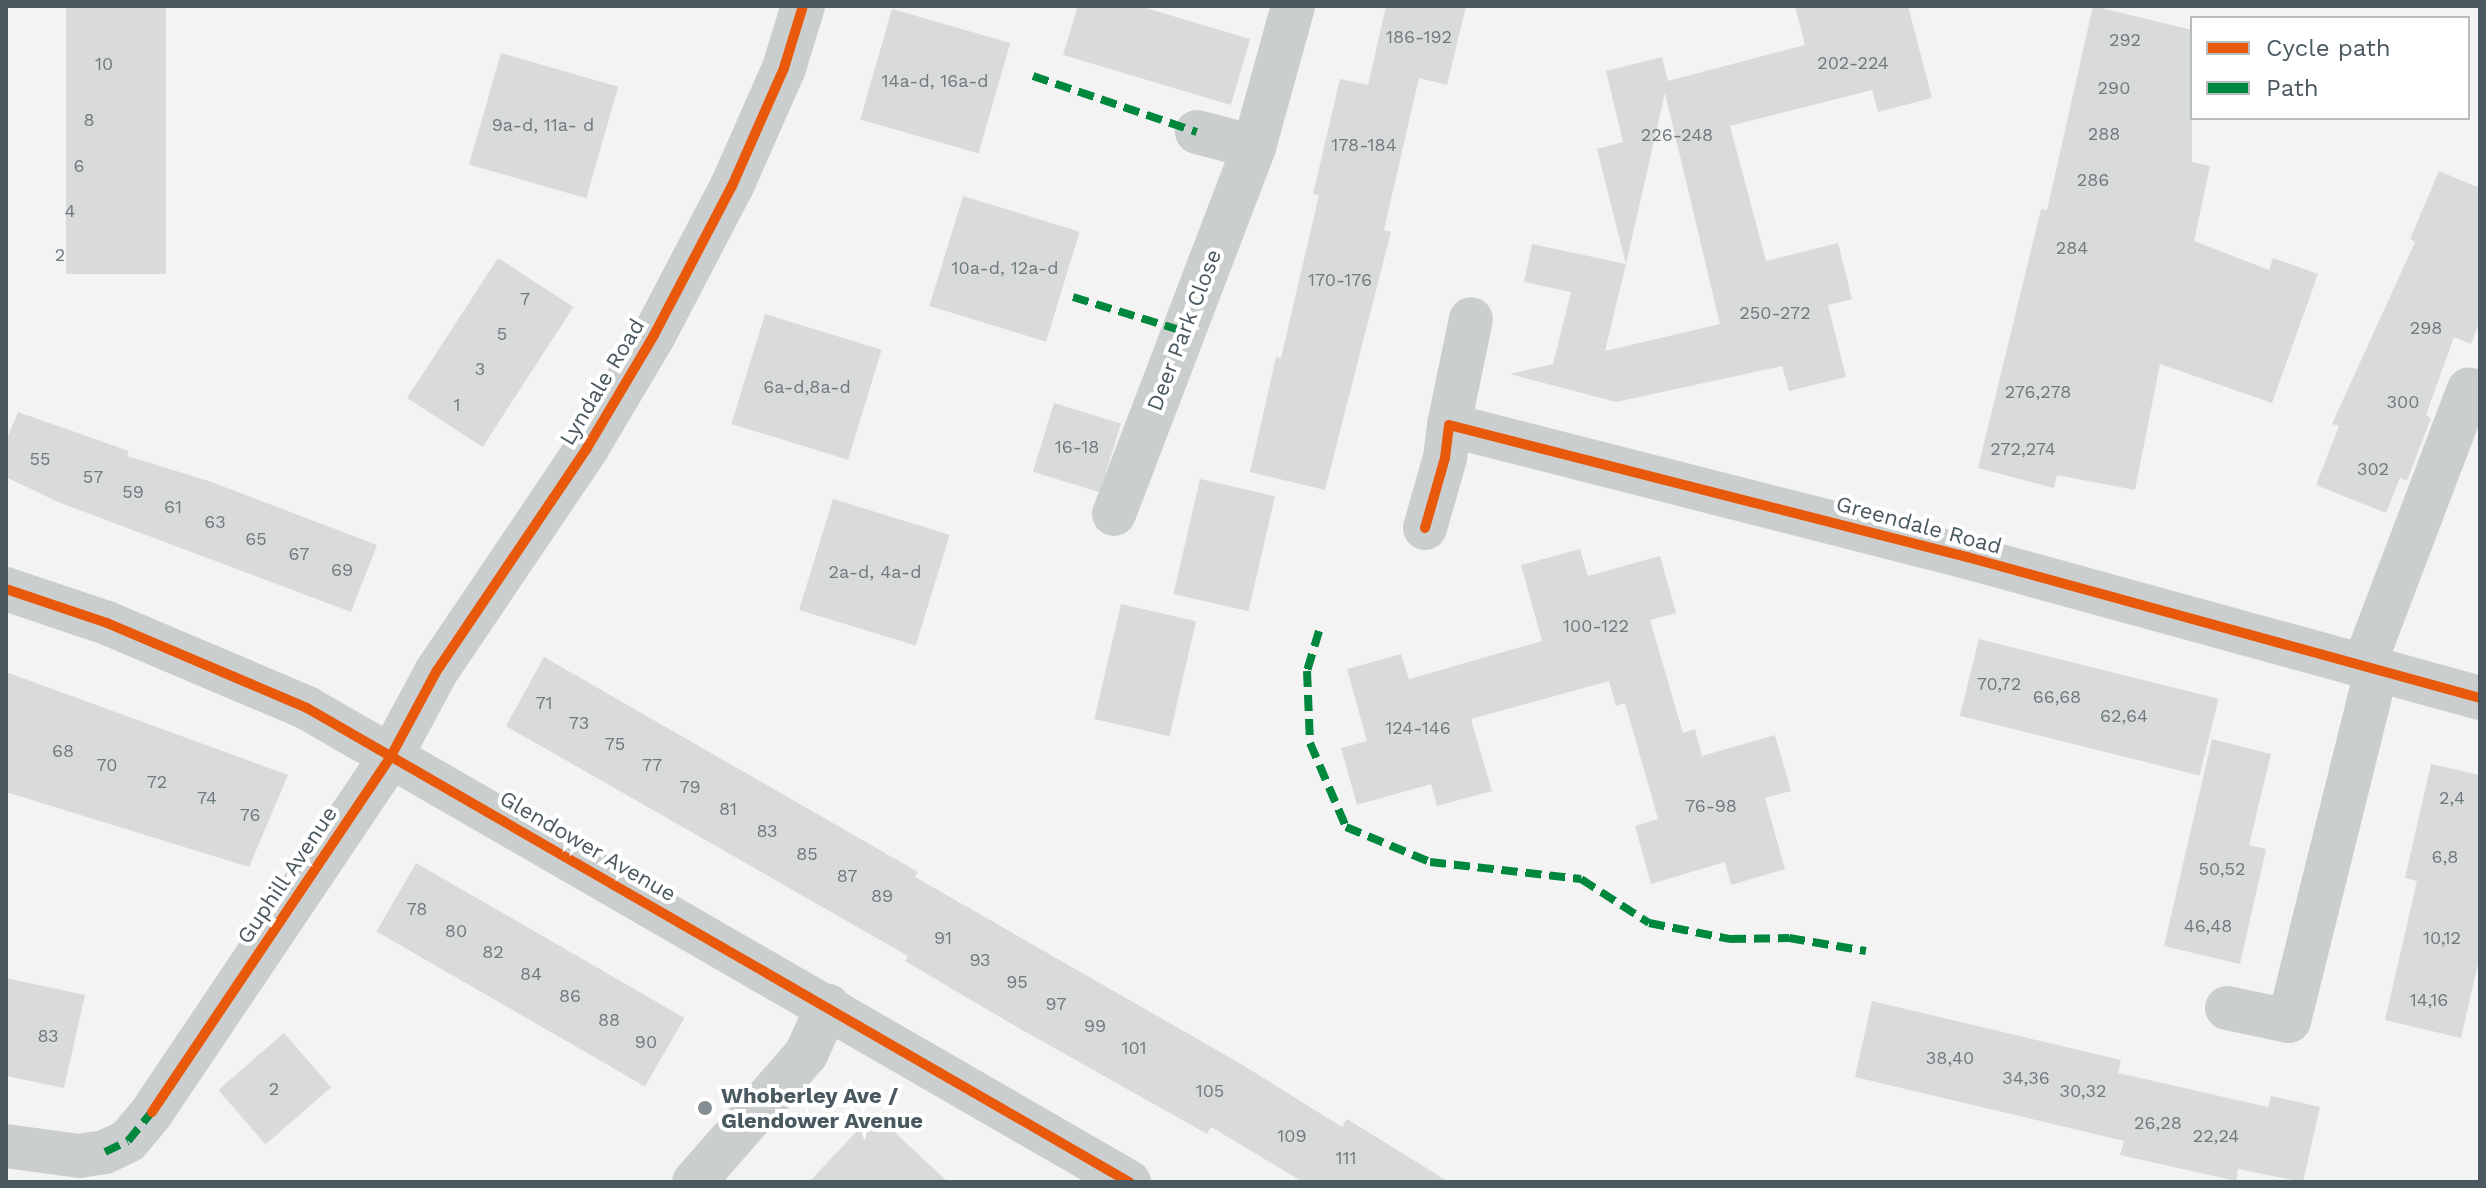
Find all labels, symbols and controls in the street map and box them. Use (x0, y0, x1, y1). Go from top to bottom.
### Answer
legend (2190, 16, 2470, 120)
house number: 186-192 (1386, 26, 1452, 48)
house number: 292 (2109, 29, 2141, 51)
text: Cycle path (2266, 34, 2391, 62)
house number: 202-224 (1817, 52, 1889, 74)
house number: 10 (95, 53, 113, 75)
house number: 14a-d, 16a-d (881, 70, 989, 92)
text: Path (2266, 74, 2319, 102)
house number: 290 (2098, 77, 2130, 99)
house number: 8 (83, 109, 95, 131)
house number: 9a-d, 11a- d (492, 114, 594, 136)
house number: 288 (2088, 123, 2120, 145)
house number: 226-248 (1641, 124, 1713, 146)
house number: 178-184 (1331, 134, 1397, 156)
house number: 6 (74, 155, 84, 177)
house number: 286 (2077, 169, 2109, 191)
house number: 4 (65, 200, 75, 222)
house number: 284 (2056, 237, 2088, 259)
house number: 2 (55, 244, 65, 266)
street label: Deer Park Close (1141, 245, 1227, 415)
house number: 10a-d, 12a-d (951, 257, 1059, 279)
house number: 170-176 (1308, 269, 1372, 291)
house number: 7 (520, 288, 530, 310)
house number: 250-272 (1739, 302, 1811, 324)
street label: Lyndale Road (554, 314, 650, 450)
house number: 298 (2410, 317, 2442, 339)
house number: 5 (497, 323, 507, 345)
house number: 3 (475, 358, 485, 380)
house number: 6a-d,8a-d (763, 376, 851, 398)
house number: 276,278 (2005, 381, 2071, 403)
house number: 300 (2387, 391, 2419, 413)
house number: 1 (453, 394, 461, 416)
house number: 16-18 (1055, 436, 1099, 458)
house number: 272,274 (1990, 438, 2056, 460)
house number: 55 (30, 448, 50, 470)
house number: 302 (2357, 458, 2389, 480)
house number: 57 (83, 466, 103, 488)
house number: 59 (122, 481, 144, 503)
street label: Greendale Road (1833, 490, 2005, 560)
house number: 61 (164, 496, 182, 518)
house number: 63 (204, 511, 226, 533)
house number: 65 (245, 528, 267, 550)
house number: 67 (289, 543, 309, 565)
house number: 69 (331, 559, 353, 581)
house number: 2a-d, 4a-d (828, 561, 922, 583)
house number: 100-122 (1563, 615, 1629, 637)
house number: 70,72 (1977, 673, 2021, 695)
house number: 66,68 (2033, 686, 2081, 708)
house number: 71 (535, 692, 553, 714)
house number: 62,64 (2100, 705, 2148, 727)
house number: 73 (569, 712, 589, 734)
house number: 124-146 (1385, 717, 1451, 739)
house number: 75 (605, 733, 625, 755)
house number: 68 (52, 740, 74, 762)
house number: 70 (97, 754, 117, 776)
house number: 77 (642, 754, 662, 776)
house number: 72 (147, 771, 167, 793)
house number: 79 (679, 776, 701, 798)
street label: Glendower Avenue (495, 784, 681, 908)
house number: 74 (197, 787, 217, 809)
house number: 2,4 (2439, 787, 2465, 809)
house number: 76-98 (1685, 795, 1737, 817)
house number: 81 (719, 798, 737, 820)
street label: Guphill Avenue (231, 801, 343, 949)
house number: 76 (240, 804, 260, 826)
house number: 83 (756, 820, 778, 842)
house number: 85 (796, 843, 818, 865)
house number: 6,8 (2432, 846, 2458, 868)
house number: 50,52 (2199, 858, 2245, 880)
house number: 87 (837, 865, 857, 887)
house number: 89 (871, 885, 893, 907)
house number: 78 (407, 898, 427, 920)
house number: 46,48 (2184, 915, 2232, 937)
house number: 80 (445, 920, 467, 942)
house number: 91 (934, 927, 952, 949)
house number: 10,12 (2423, 927, 2461, 949)
house number: 82 (482, 941, 504, 963)
house number: 93 (969, 949, 991, 971)
house number: 84 (520, 963, 542, 985)
house number: 95 (1006, 971, 1028, 993)
house number: 86 (559, 985, 581, 1007)
house number: 14,16 (2410, 989, 2448, 1011)
house number: 97 (1046, 993, 1066, 1015)
house number: 88 (598, 1009, 620, 1031)
house number: 99 (1084, 1015, 1106, 1037)
house number: 83 (37, 1025, 59, 1047)
house number: 90 (635, 1031, 657, 1053)
house number: 101 (1121, 1037, 1147, 1059)
house number: 38,40 (1926, 1047, 1974, 1069)
house number: 34,36 (2002, 1067, 2050, 1089)
house number: 2 (269, 1078, 279, 1100)
house number: 105 (1196, 1080, 1224, 1102)
house number: 30,32 (2059, 1080, 2107, 1102)
place label: Whoberley Ave / Glendower Avenue (721, 1082, 924, 1134)
marker: Whoberley Ave / Glendower Avenue (696, 1099, 714, 1117)
house number: 26,28 (2134, 1112, 2182, 1134)
house number: 109 (1277, 1125, 1307, 1147)
house number: 22,24 (2193, 1125, 2239, 1147)
house number: 111 (1335, 1147, 1357, 1169)

